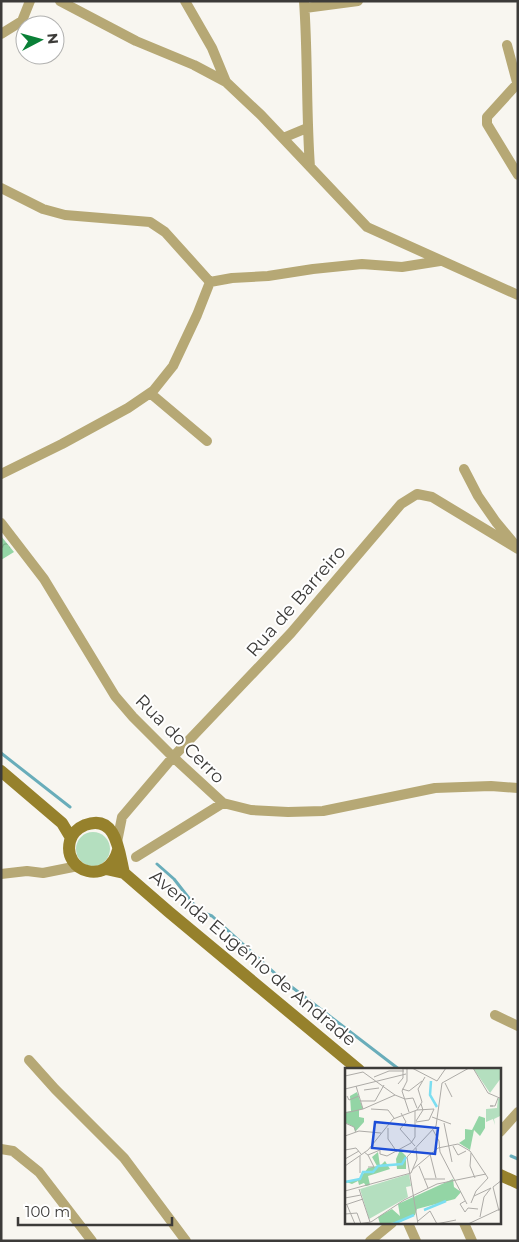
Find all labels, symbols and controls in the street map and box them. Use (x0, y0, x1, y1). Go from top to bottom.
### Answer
north arrow (15, 15, 65, 65)
text: N (43, 32, 62, 45)
street label: Rua de Barreiro (242, 541, 350, 661)
street label: Rua do Cerro (131, 690, 229, 788)
street label: Avenida Eugénio de Andrade (145, 865, 361, 1051)
inset map (345, 1068, 502, 1224)
scale bar (18, 1194, 171, 1226)
text: 100 m (25, 1202, 70, 1221)

